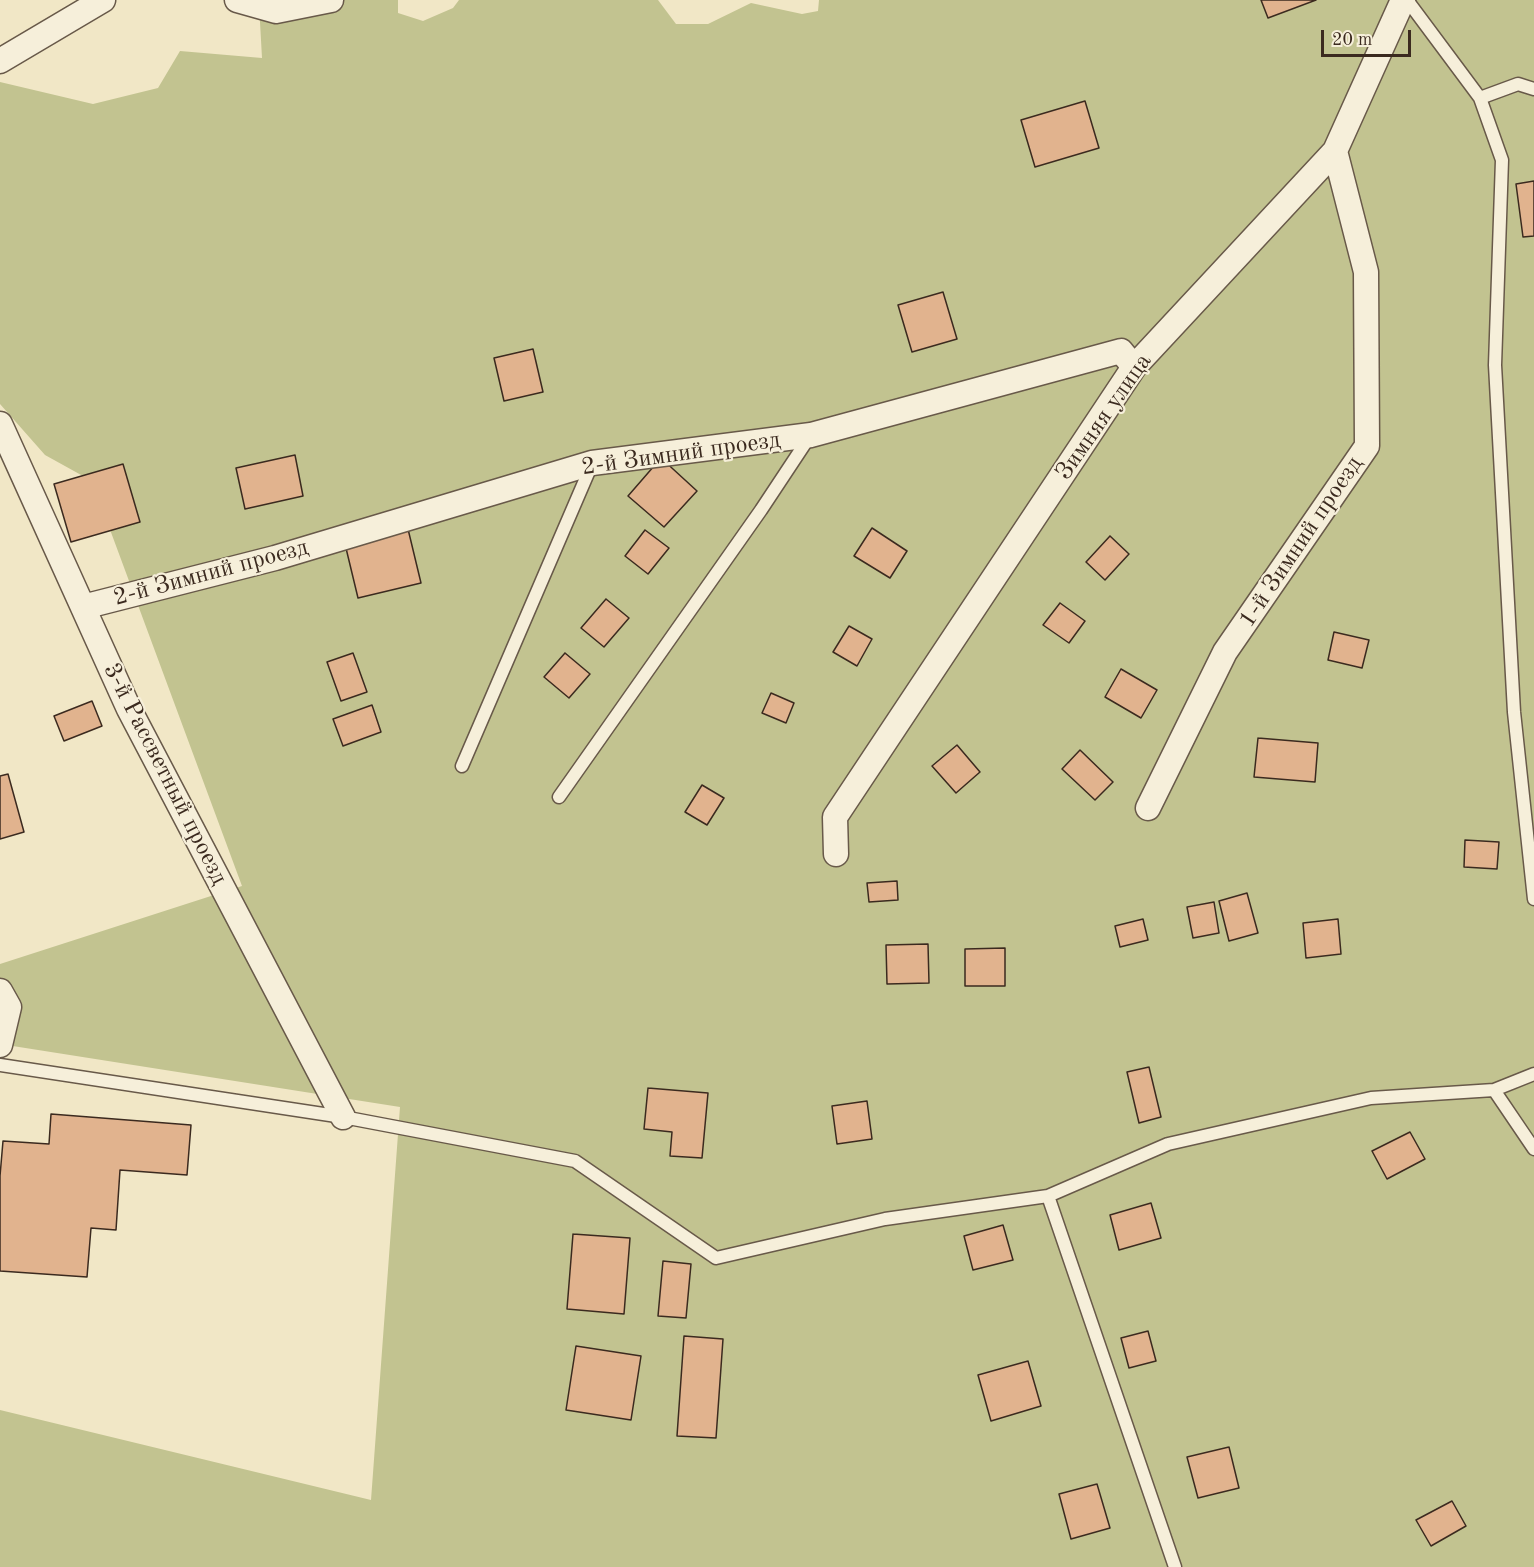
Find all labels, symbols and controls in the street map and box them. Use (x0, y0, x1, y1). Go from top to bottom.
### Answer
scale bar (1324, 18, 1414, 56)
text: 20 m (1332, 31, 1372, 49)
street label: Зимняя улица (1050, 348, 1158, 486)
street label: 2-й Зимний проезд (580, 426, 782, 482)
street label: 1-й Зимний проезд (1233, 451, 1369, 633)
street label: 2-й Зимний проезд (110, 533, 312, 613)
street label: 3-й Рассветный проезд (97, 658, 233, 890)

